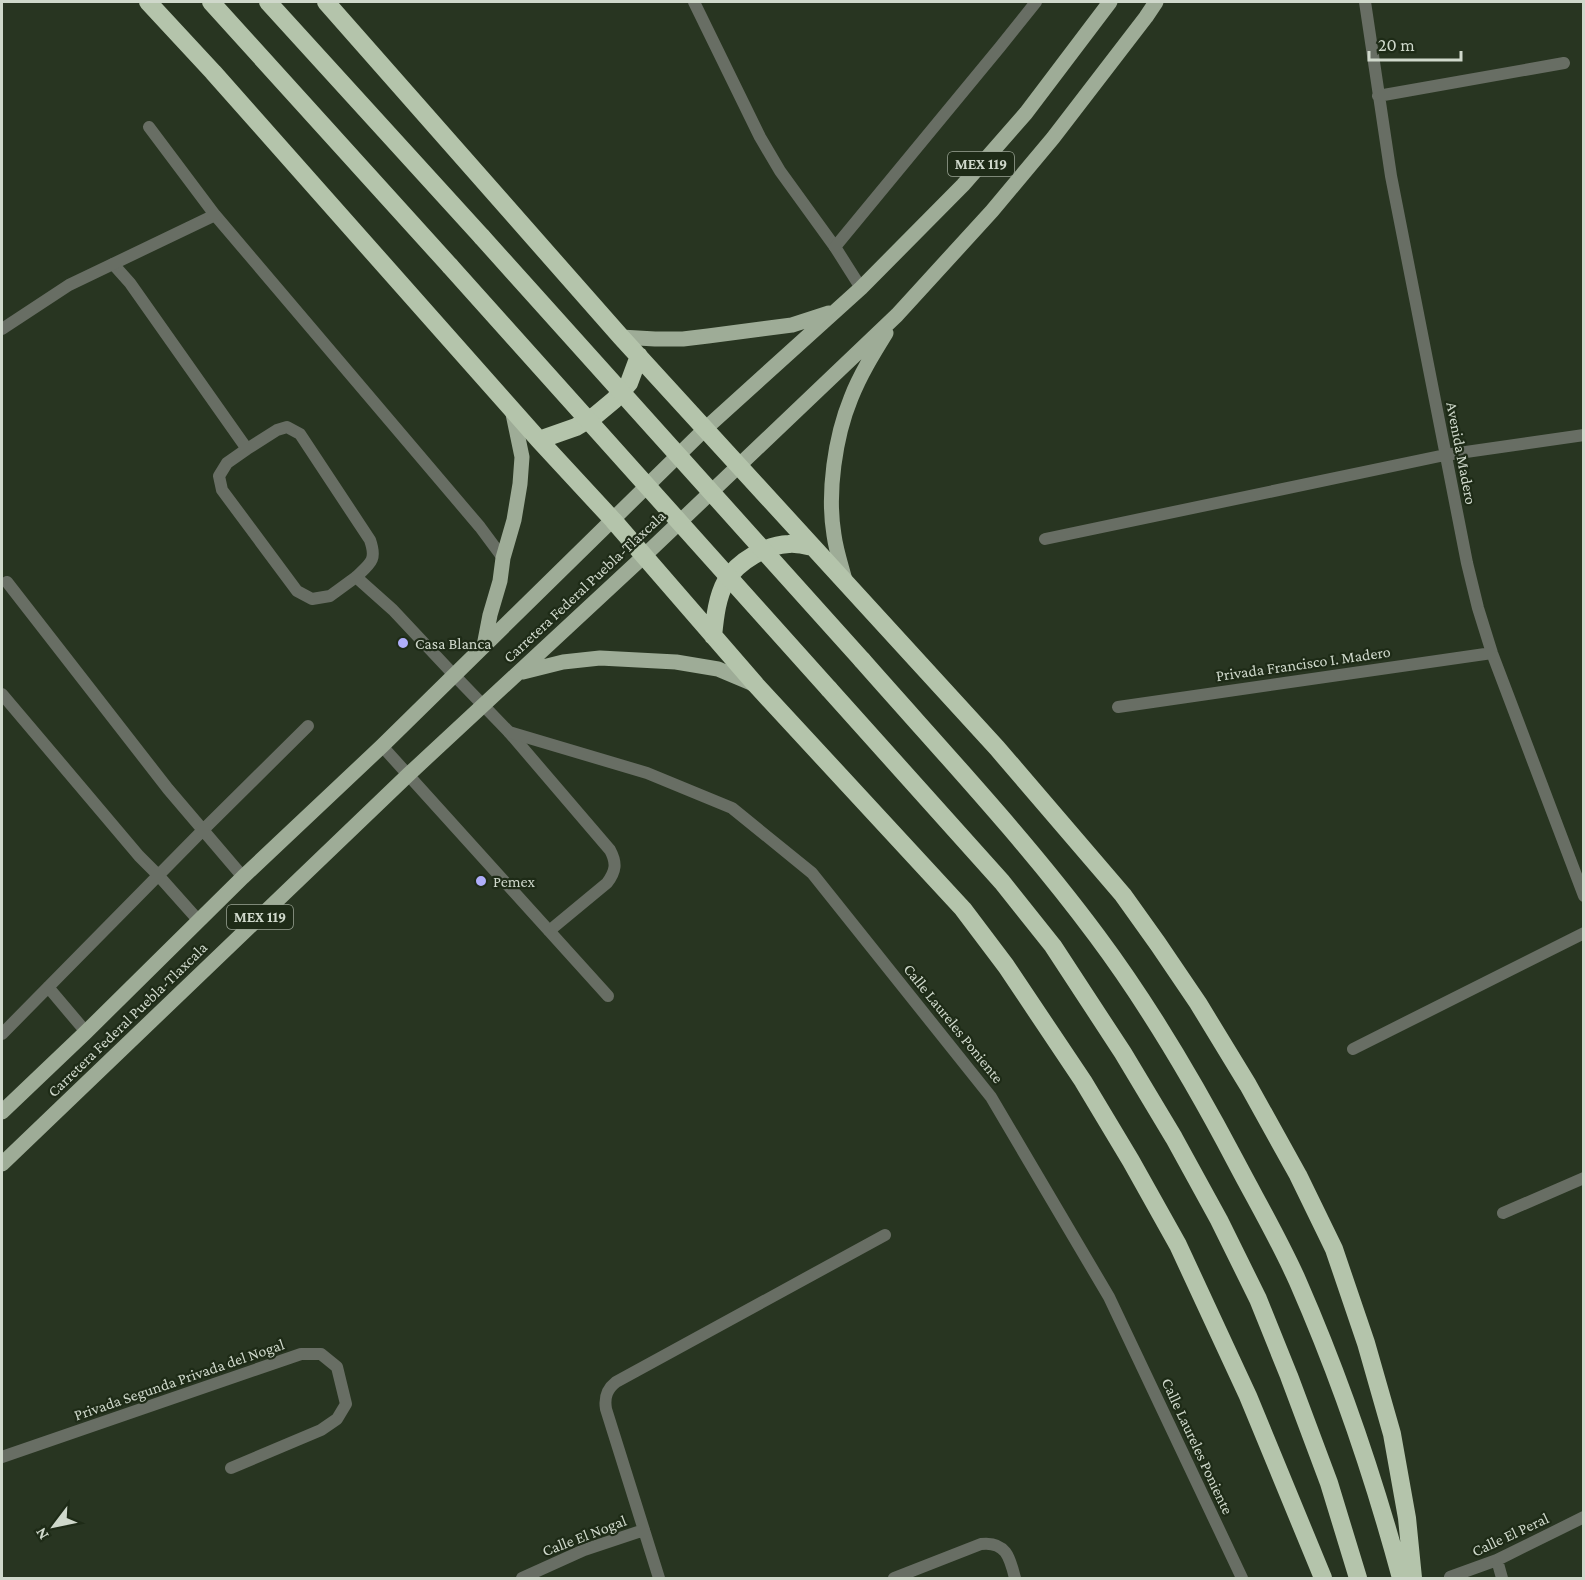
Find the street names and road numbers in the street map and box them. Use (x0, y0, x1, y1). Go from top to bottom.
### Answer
road number: MEX 119 (948, 152, 1014, 176)
street label: Avenida Madero (1443, 400, 1480, 506)
street label: Carretera Federal Puebla-Tlaxcala (500, 506, 669, 666)
street label: Privada Francisco I. Madero (1215, 643, 1392, 684)
road number: MEX 119 (227, 905, 293, 929)
street label: Carretera Federal Puebla-Tlaxcala (44, 938, 211, 1100)
street label: Calle Laureles Poniente (900, 960, 1007, 1086)
street label: Privada Segunda Privada del Nogal (72, 1335, 287, 1424)
street label: Calle Laureles Poniente (1159, 1375, 1237, 1517)
street label: Calle El Peral (1469, 1509, 1551, 1560)
street label: Calle El Nogal (540, 1512, 629, 1560)

